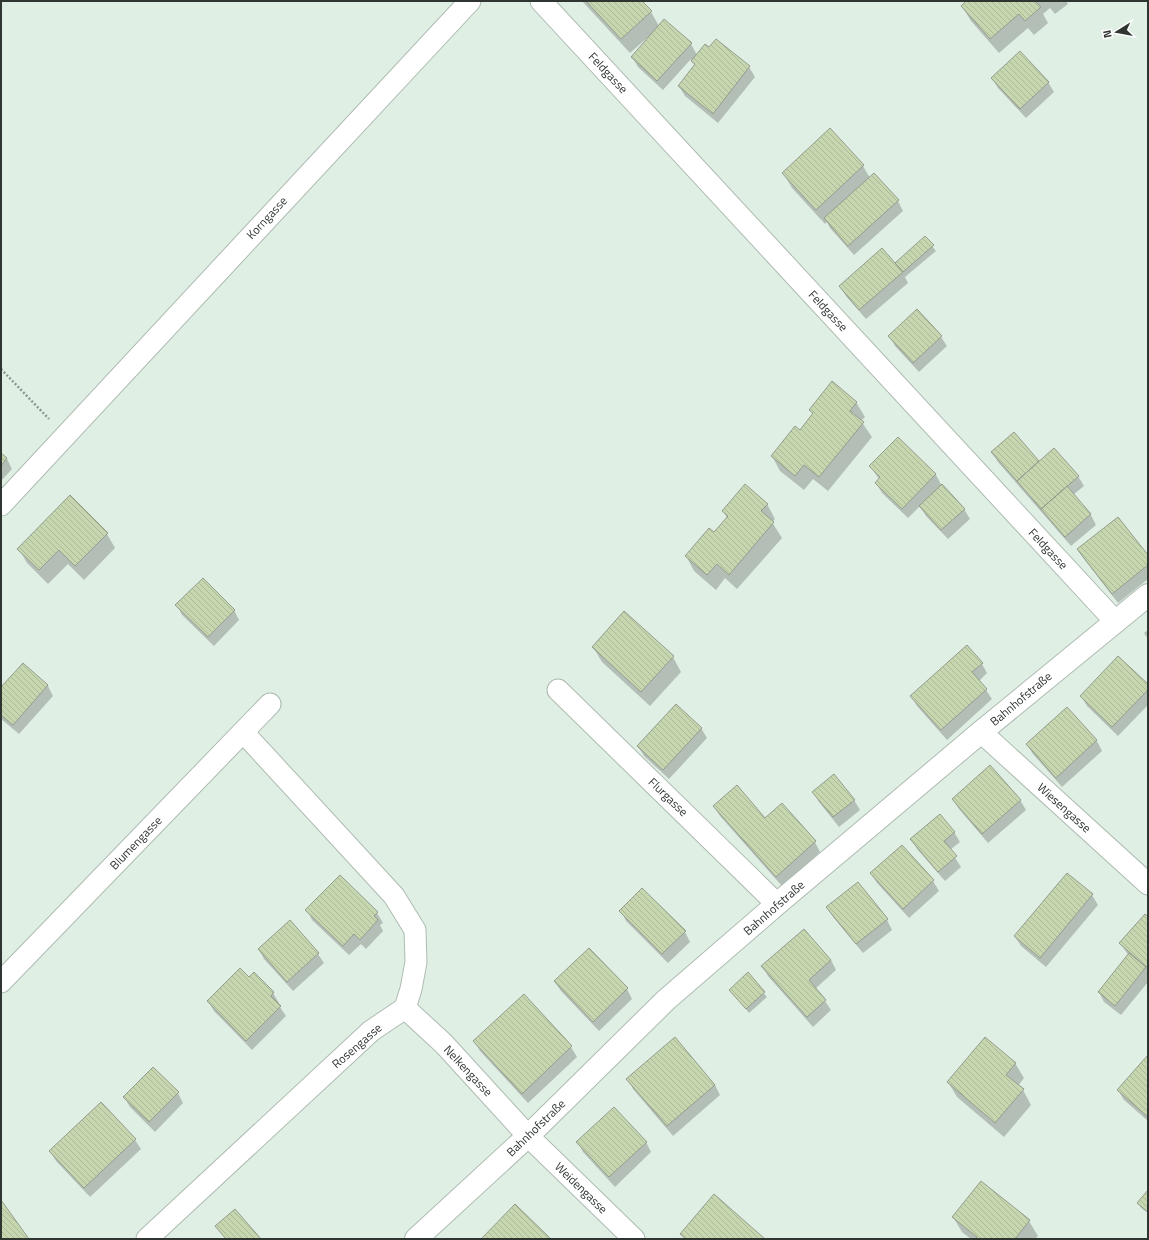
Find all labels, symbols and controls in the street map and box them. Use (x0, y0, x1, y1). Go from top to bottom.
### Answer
north arrow (1097, 12, 1137, 52)
text: N (1099, 29, 1116, 39)
street label: Feldgasse (584, 48, 633, 98)
street label: Korngasse (242, 192, 292, 244)
street label: Feldgasse (804, 286, 853, 336)
street label: Feldgasse (1024, 524, 1073, 574)
street label: Bahnhofstraße (985, 667, 1056, 730)
street label: Flurgasse (644, 773, 693, 820)
street label: Wiesengasse (1033, 778, 1096, 837)
street label: Blumengasse (105, 811, 166, 874)
street label: Bahnhofstraße (739, 876, 809, 940)
street label: Rosengasse (327, 1018, 386, 1073)
street label: Nelkengasse (439, 1041, 497, 1101)
street label: Bahnhofstraße (502, 1094, 570, 1161)
street label: Weidengasse (551, 1157, 612, 1218)

